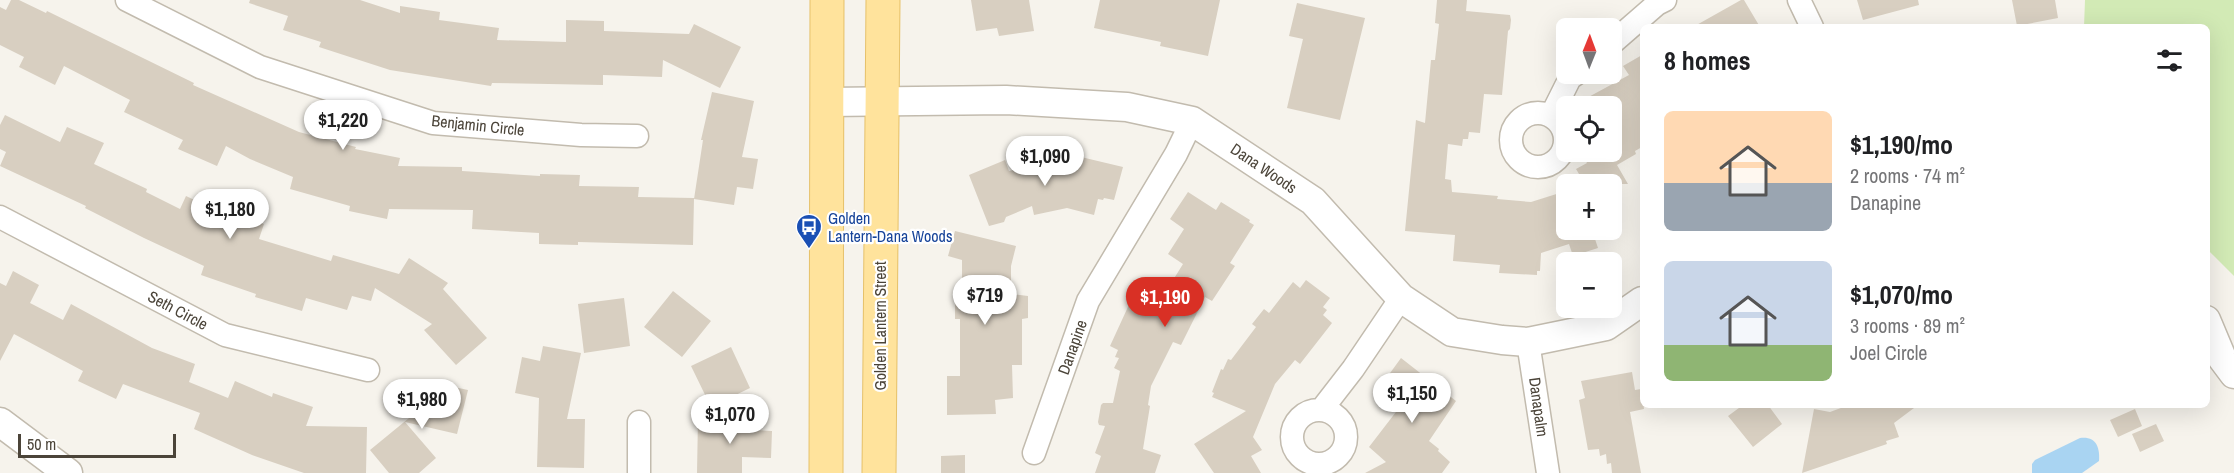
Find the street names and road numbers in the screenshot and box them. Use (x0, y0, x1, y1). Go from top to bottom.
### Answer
street label: Benjamin Circle (430, 109, 526, 141)
street label: Dana Woods (1227, 138, 1301, 198)
street label: Golden Lantern Street (869, 261, 891, 391)
street label: Seth Circle (144, 285, 212, 335)
street label: Danapine (1052, 317, 1092, 377)
street label: Danapalm (1524, 376, 1554, 438)

